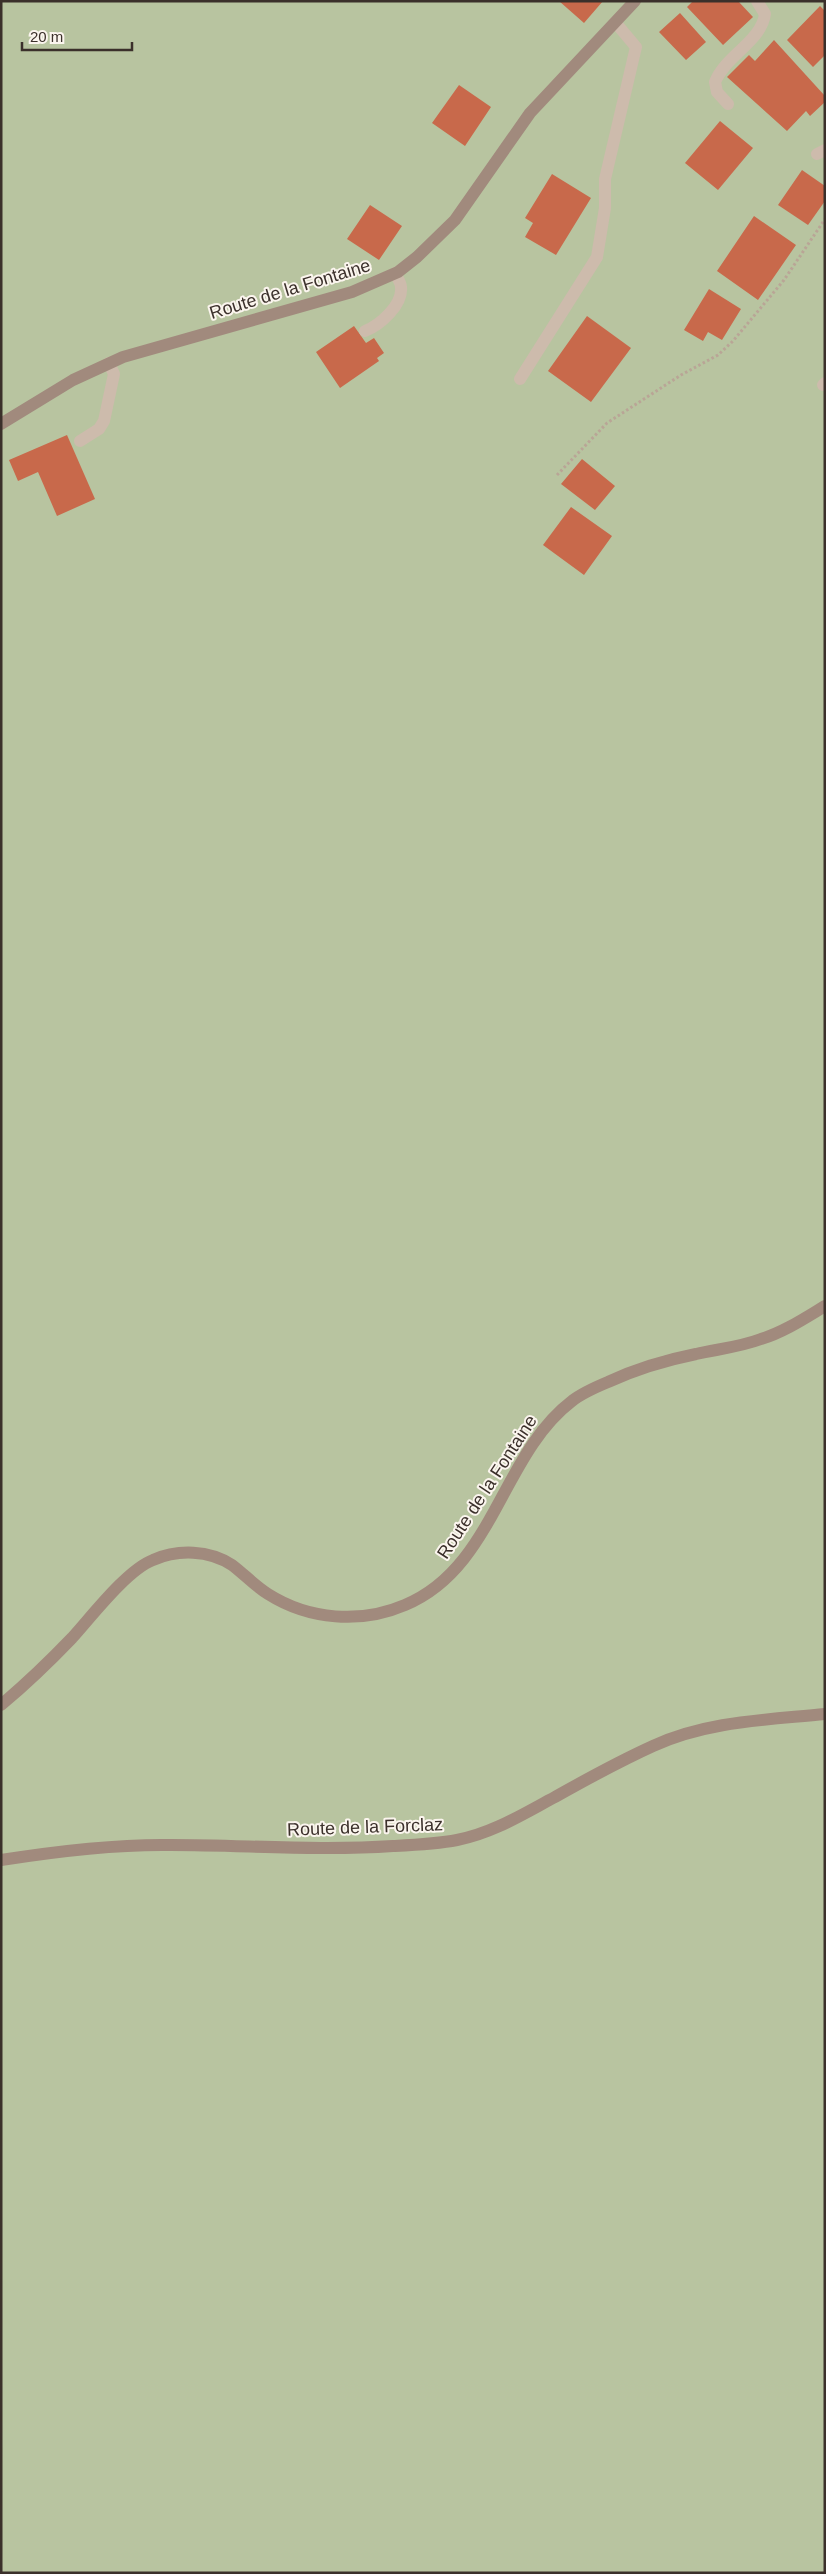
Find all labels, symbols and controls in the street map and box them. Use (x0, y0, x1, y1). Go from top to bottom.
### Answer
scale bar (22, 20, 132, 52)
text: 20 m (30, 28, 63, 45)
street label: Route de la Fontaine (207, 255, 373, 323)
street label: Route de la Fontaine (433, 1411, 541, 1563)
street label: Route de la Forclaz (287, 1814, 443, 1840)

